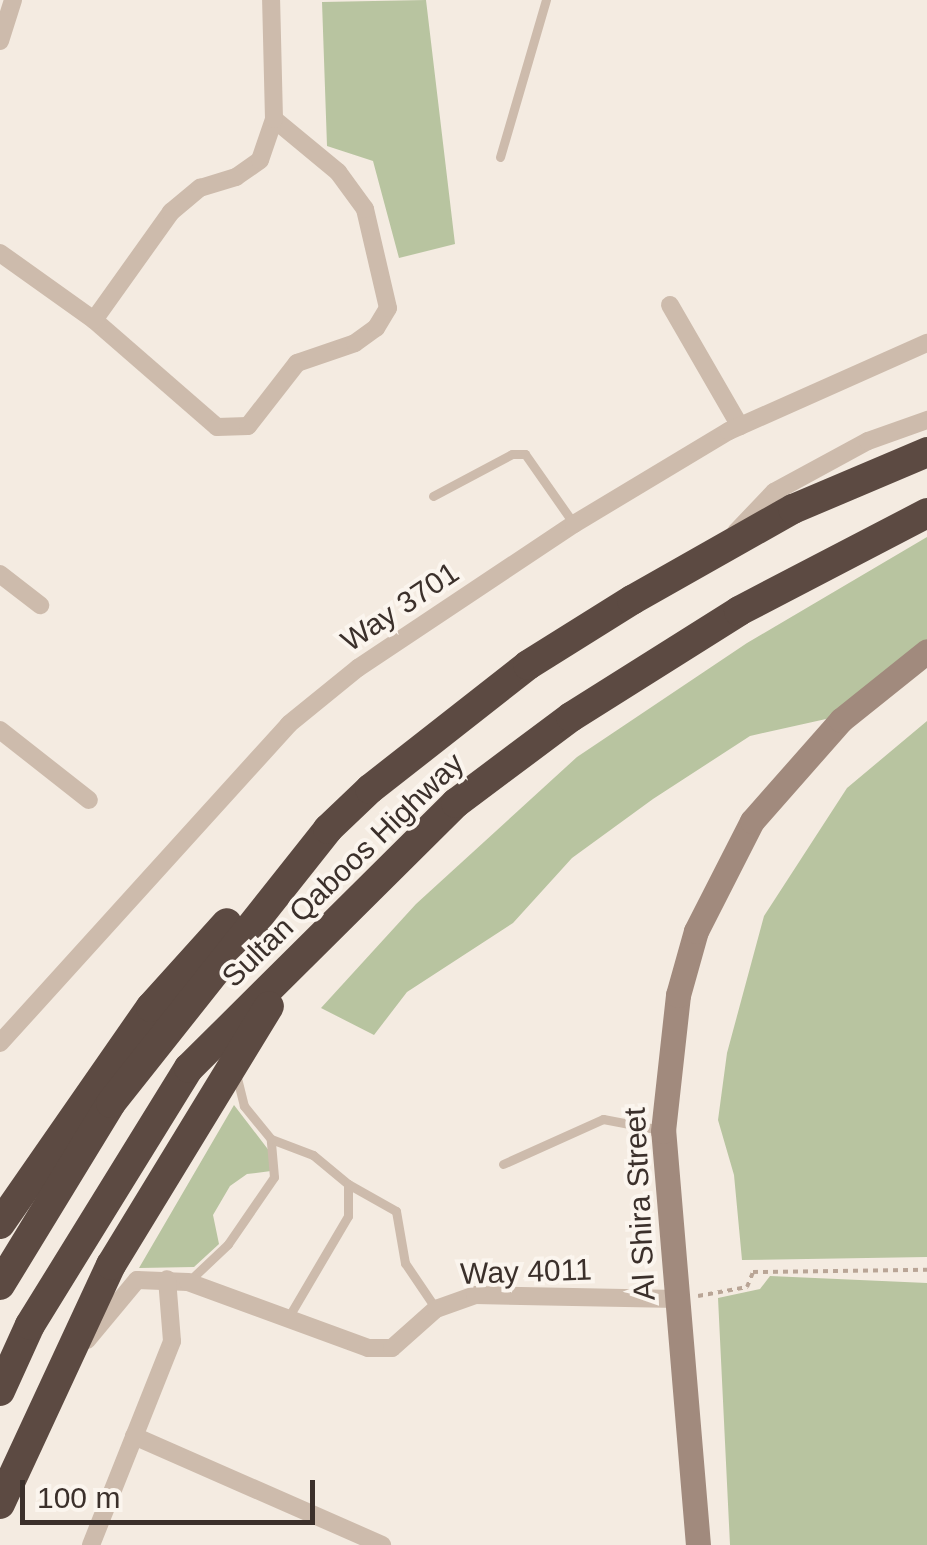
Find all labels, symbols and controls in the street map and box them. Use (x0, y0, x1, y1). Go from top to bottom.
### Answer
street label: Way 3701 (334, 555, 466, 659)
street label: Sultan Qaboos Highway (215, 745, 471, 995)
street label: Al Shira Street (617, 1106, 663, 1302)
street label: Way 4011 (460, 1252, 592, 1292)
scale bar (25, 1460, 320, 1522)
text: 100 m (37, 1481, 120, 1514)

